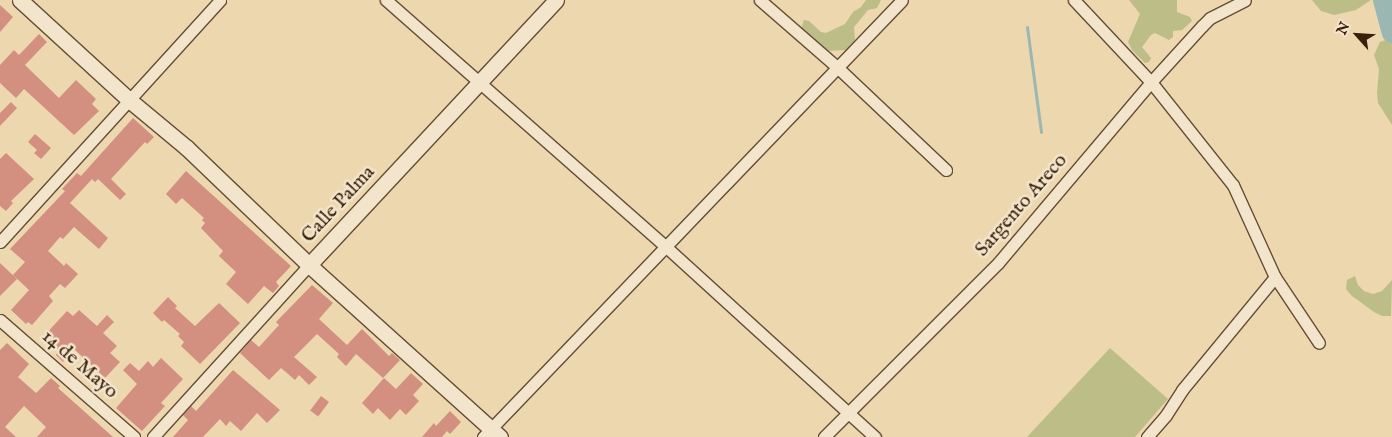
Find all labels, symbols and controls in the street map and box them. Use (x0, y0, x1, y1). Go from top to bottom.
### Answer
north arrow (1332, 10, 1382, 60)
text: N (1333, 19, 1354, 38)
street label: Sargento Areco (970, 149, 1072, 261)
street label: Calle Palma (296, 160, 380, 248)
street label: 14 de Mayo (37, 324, 123, 404)

